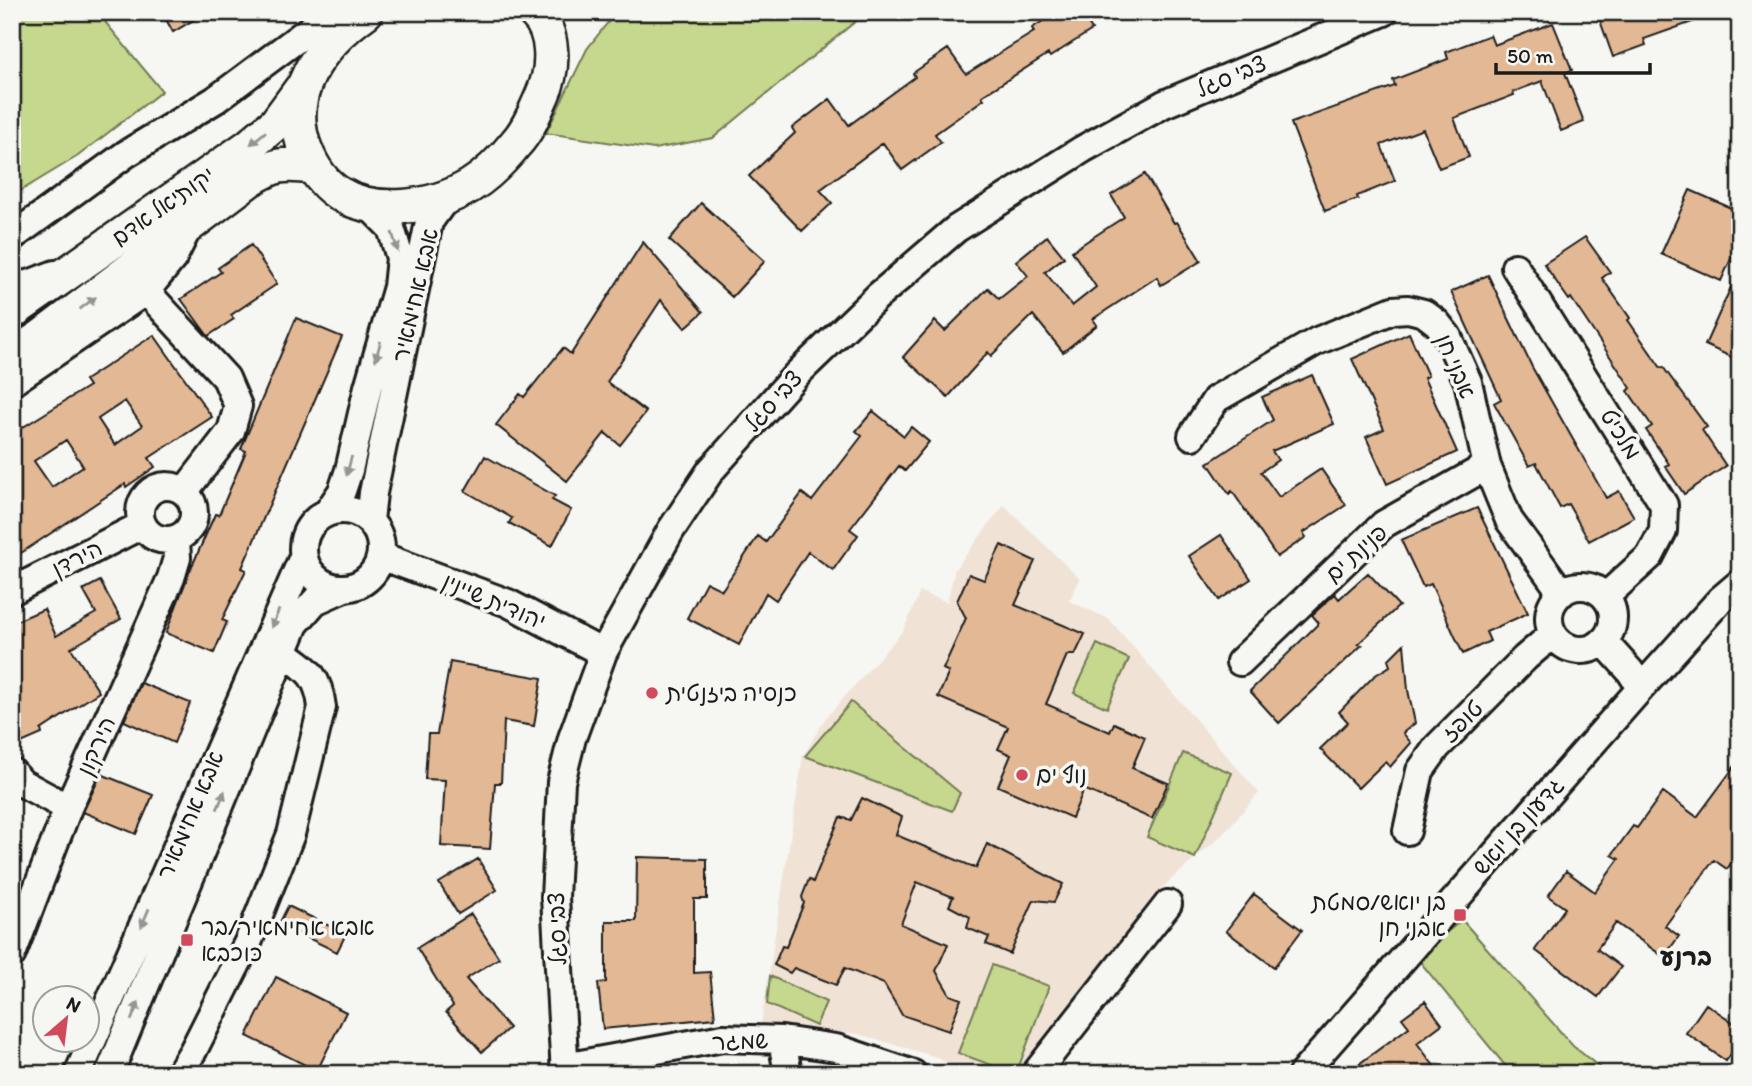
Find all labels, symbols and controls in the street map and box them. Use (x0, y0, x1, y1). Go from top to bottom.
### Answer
scale bar (1496, 32, 1650, 76)
text: 50 m (1507, 43, 1554, 68)
street label: צבי סגל (1192, 49, 1270, 103)
one-way arrow (249, 130, 267, 146)
street label: יקותיאל אדם (106, 160, 220, 252)
street label: אבא אחימאיר (386, 225, 444, 365)
one-way arrow (391, 232, 401, 253)
one-way arrow (79, 296, 97, 310)
street label: אבני חן (1430, 329, 1482, 403)
one-way arrow (372, 340, 383, 362)
street label: צבי סגל (738, 364, 808, 438)
street label: מלכיט (1595, 403, 1647, 465)
one-way arrow (343, 455, 354, 477)
street label: פנינת ים (1319, 518, 1393, 588)
street label: הירדן (47, 533, 108, 583)
street label: יהודית שיינין (438, 567, 550, 635)
one-way arrow (269, 609, 281, 629)
place label: כנסיה ביזנטית (665, 679, 797, 707)
marker: כנסיה ביזנטית (644, 685, 660, 701)
street label: טופז (1435, 694, 1489, 748)
street label: הירקון (71, 712, 121, 780)
street label: אבא אחימאיר (150, 747, 230, 883)
place label: נוף ים (1036, 761, 1087, 789)
marker: נוף ים (1014, 767, 1030, 783)
street label: גדעון בן יואש (1467, 771, 1569, 881)
one-way arrow (216, 790, 227, 811)
place label: בן יואש/סמטת אבני חן (1310, 888, 1446, 942)
street label: צבי סגל (542, 892, 572, 966)
marker: בן יואש/סמטת אבני חן (1452, 907, 1468, 923)
one-way arrow (140, 908, 151, 929)
place label: אבא אחימאיר/בר כוכבא (201, 913, 374, 967)
marker: אבא אחימאיר/בר כוכבא (179, 932, 195, 948)
district label: ברנע (1660, 942, 1712, 971)
north arrow (32, 984, 102, 1054)
text: N (63, 991, 85, 1018)
one-way arrow (130, 1000, 141, 1021)
street label: שמגר (711, 1026, 769, 1056)

